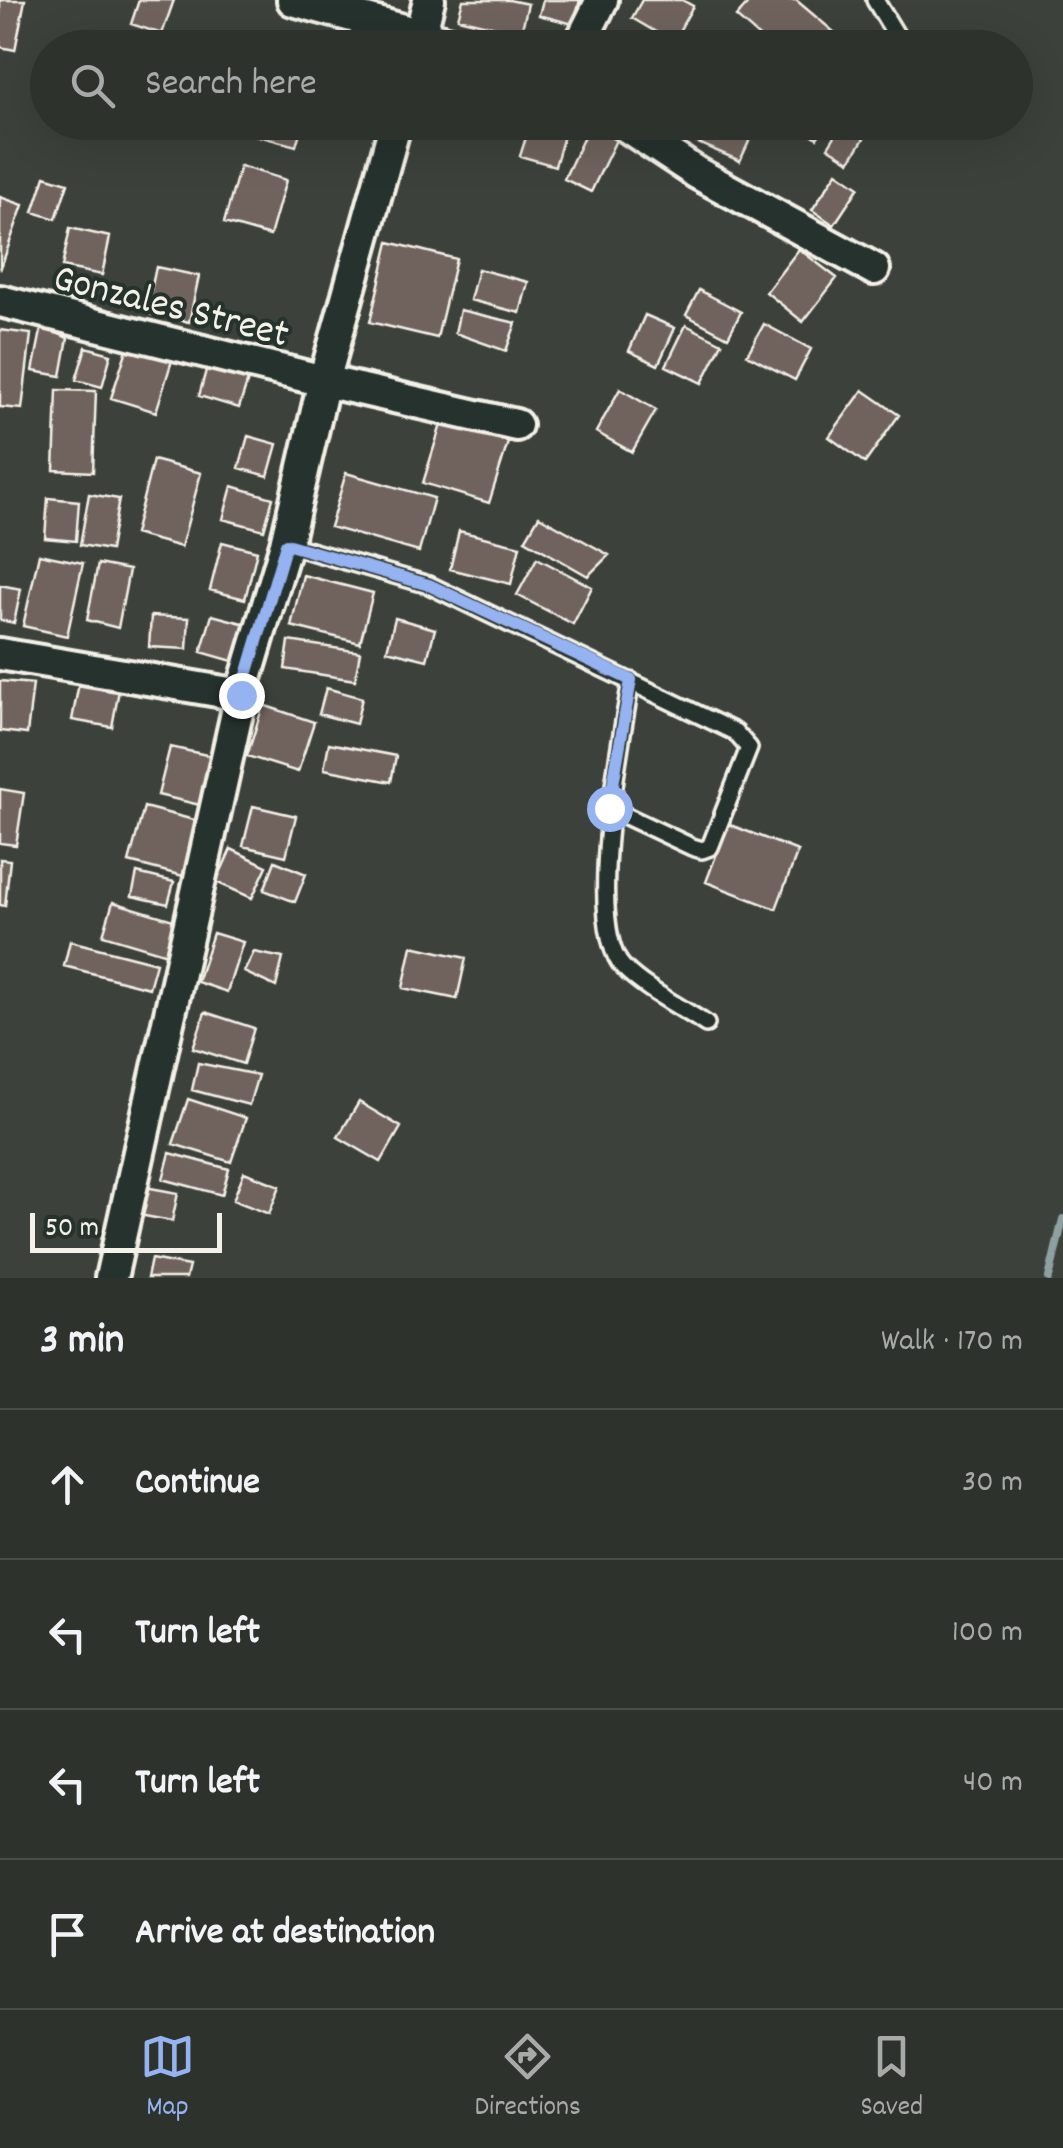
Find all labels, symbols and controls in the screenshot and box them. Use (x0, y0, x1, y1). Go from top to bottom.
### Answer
search box (30, 30, 1033, 140)
icon: search (65, 58, 120, 113)
text: Search here (145, 58, 317, 113)
street label: Gonzales Street (47, 253, 294, 366)
route end (219, 673, 265, 719)
route start (587, 786, 633, 832)
scale bar (30, 1208, 222, 1252)
text: 50 m (45, 1210, 99, 1250)
text: 3 min (40, 1313, 124, 1373)
text: Walk · 170 m (881, 1320, 1023, 1366)
icon: ahead (40, 1457, 95, 1512)
text: Continue (135, 1457, 260, 1512)
text: 30 m (962, 1461, 1023, 1507)
icon: left (40, 1607, 95, 1662)
text: Turn left (135, 1607, 260, 1662)
text: 100 m (952, 1611, 1023, 1657)
icon: left (40, 1757, 95, 1812)
text: Turn left (135, 1757, 260, 1812)
text: 40 m (963, 1761, 1023, 1807)
icon: arrive (40, 1907, 95, 1962)
text: Arrive at destination (135, 1907, 435, 1962)
tab: Map (140, 2029, 195, 2129)
tab: Directions (475, 2029, 581, 2129)
tab: Saved (861, 2029, 923, 2129)

